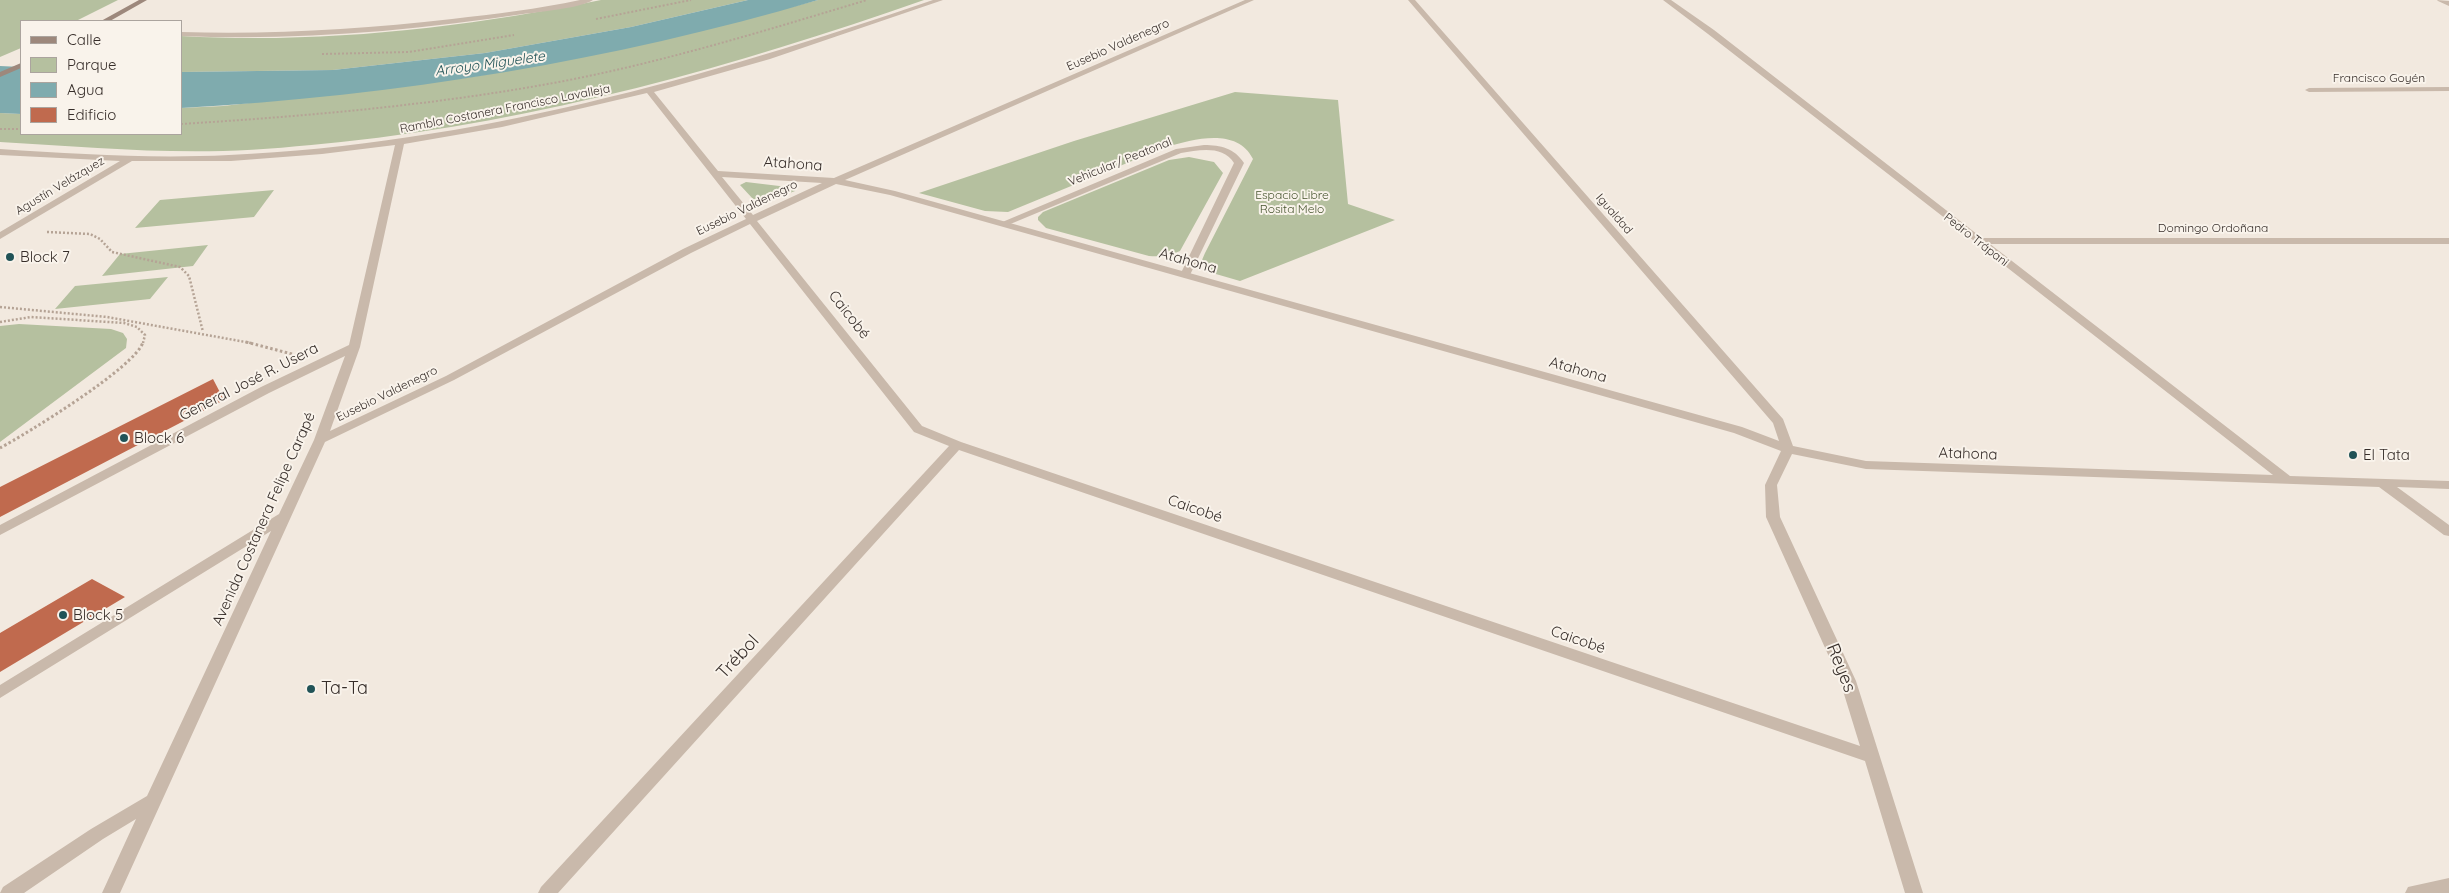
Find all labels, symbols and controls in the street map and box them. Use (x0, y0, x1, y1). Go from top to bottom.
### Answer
street label: Eusebio Valdenegro (1064, 16, 1172, 74)
legend (20, 20, 182, 135)
text: Calle (67, 30, 101, 49)
water label: Arroyo Miguelete (434, 48, 546, 80)
text: Parque (67, 55, 117, 74)
street label: Francisco Goyén (2333, 71, 2425, 85)
text: Agua (67, 80, 104, 99)
street label: Rambla Costanera Francisco Lavalleja (399, 82, 611, 136)
text: Edificio (67, 105, 116, 124)
street label: Vehicular/ Peatonal (1066, 135, 1174, 189)
street label: Atahona (763, 153, 823, 175)
street label: Agustín Velázquez (13, 154, 107, 218)
street label: Eusebio Valdenegro (694, 177, 800, 239)
park label: Espacio Libre Rosita Melo (1255, 188, 1329, 216)
street label: Igualdad (1593, 191, 1635, 237)
street label: Pedro Trápani (1941, 210, 2011, 270)
street label: Domingo Ordoñana (2158, 221, 2268, 235)
street label: Atahona (1157, 244, 1219, 278)
place label: Block 7 (20, 248, 70, 266)
marker: Block 7 (4, 251, 16, 263)
street label: Caicobé (825, 287, 873, 343)
street label: General José R. Usera (177, 339, 321, 425)
street label: Atahona (1547, 353, 1609, 387)
street label: Eusebio Valdenegro (334, 363, 440, 425)
street label: Avenida Costanera Felipe Carapé (209, 409, 319, 629)
place label: Block 6 (134, 429, 184, 447)
marker: Block 6 (118, 432, 130, 444)
street label: Atahona (1938, 444, 1998, 464)
place label: El Tata (2363, 446, 2410, 464)
marker: El Tata (2347, 449, 2359, 461)
street label: Caicobé (1165, 491, 1225, 527)
place label: Block 5 (73, 606, 123, 624)
marker: Block 5 (57, 609, 69, 621)
street label: Caicobé (1548, 622, 1608, 658)
street label: Trébol (712, 630, 764, 684)
street label: Reyes (1821, 640, 1861, 696)
place label: Ta-Ta (321, 678, 368, 700)
marker: Ta-Ta (305, 683, 317, 695)

